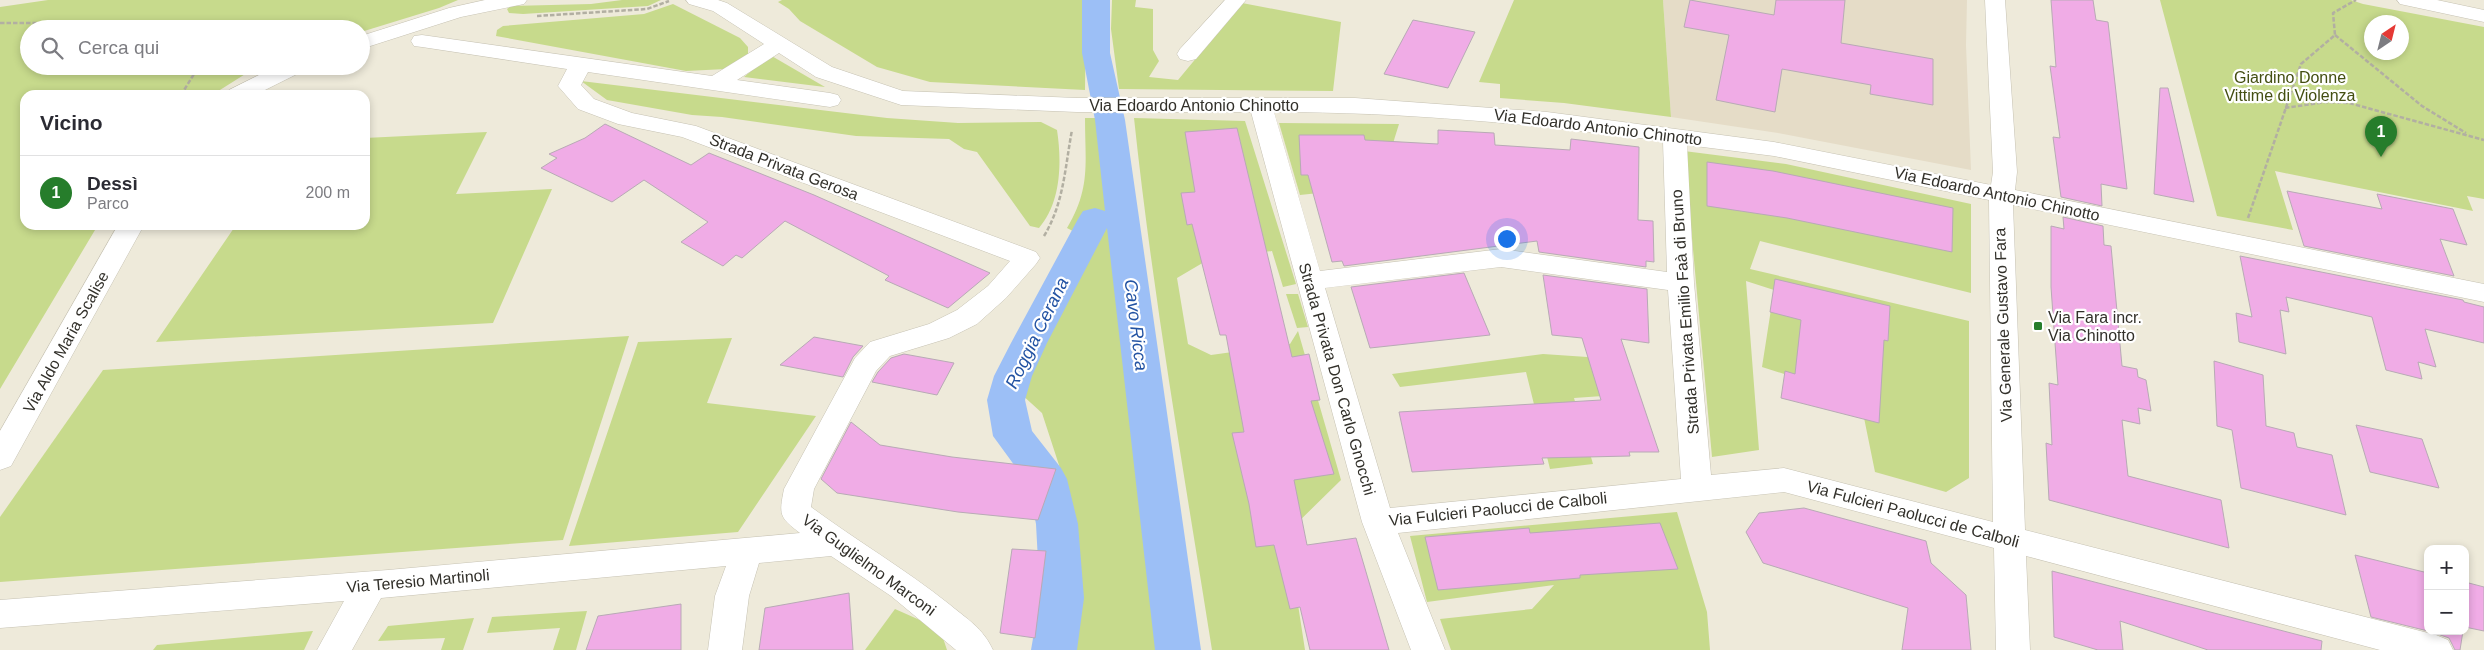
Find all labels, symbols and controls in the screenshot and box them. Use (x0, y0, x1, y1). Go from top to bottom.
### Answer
north arrow (2364, 15, 2409, 60)
search box (20, 20, 370, 75)
icon: search (38, 34, 66, 62)
text: Cerca qui (78, 37, 159, 58)
park label: Giardino Donne Vittime di Violenza (2224, 69, 2356, 104)
street label: Via Edoardo Antonio Chinotto (1089, 97, 1299, 114)
street label: Via Edoardo Antonio Chinotto (1493, 106, 1703, 148)
text: Vicino (40, 111, 103, 134)
pin: 1 (2365, 116, 2397, 157)
street label: Strada Privata Gerosa (707, 131, 861, 203)
street label: Via Edoardo Antonio Chinotto (1893, 164, 2101, 224)
text: Dessì (87, 173, 138, 194)
text: 1 (52, 184, 60, 201)
text: 200 m (306, 184, 350, 201)
street label: Strada Privata Emilio Faà di Bruno (1668, 189, 1702, 435)
text: Parco (87, 195, 129, 212)
your location (1494, 226, 1520, 252)
street label: Via Generale Gustavo Fara (1991, 227, 2015, 422)
street label: Strada Privata Don Carlo Gnocchi (1296, 261, 1378, 497)
street label: Via Aldo Maria Scalise (20, 268, 112, 416)
water label: Roggia Cerana (1001, 274, 1073, 392)
water label: Cavo Ricca (1120, 278, 1152, 372)
place label: Via Fara incr. Via Chinotto (2048, 309, 2142, 344)
marker: Via Fara incr. Via Chinotto (2032, 320, 2044, 332)
street label: Via Fulcieri Paolucci de Calboli (1805, 477, 2021, 551)
street label: Via Fulcieri Paolucci de Calboli (1388, 489, 1608, 529)
street label: Via Guglielmo Marconi (799, 511, 939, 619)
map controls (2424, 545, 2469, 635)
button: + (2424, 545, 2469, 590)
street label: Via Teresio Martinoli (346, 566, 490, 596)
button: − (2424, 590, 2469, 635)

